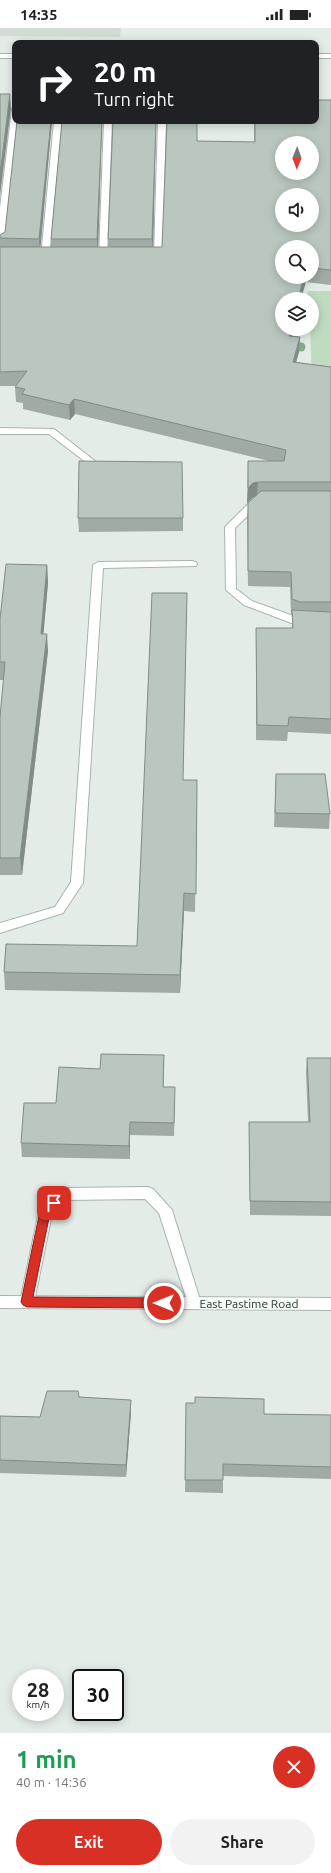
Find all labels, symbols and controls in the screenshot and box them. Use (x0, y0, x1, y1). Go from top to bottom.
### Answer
text: 14:35 (20, 6, 58, 23)
icon: right (28, 56, 80, 108)
text: 20 m (94, 56, 156, 87)
text: Turn right (94, 89, 174, 109)
north arrow (275, 136, 319, 180)
map controls (275, 136, 319, 336)
button: sound (275, 188, 319, 232)
button: search (275, 240, 319, 284)
button: layers (275, 292, 319, 336)
pin (37, 1186, 71, 1220)
icon: arrive (43, 1192, 65, 1214)
position arrow (143, 1282, 185, 1324)
street label: East Pastime Road (199, 1297, 299, 1310)
speed limit sign: 30 (72, 1669, 124, 1721)
text: 28 (27, 1678, 49, 1701)
text: km/h (26, 1699, 50, 1710)
text: 1 min (16, 1746, 77, 1773)
button: close (273, 1746, 315, 1788)
text: 40 m · 14:36 (16, 1775, 87, 1789)
button: Exit (16, 1819, 162, 1865)
button: Share (170, 1819, 315, 1865)

